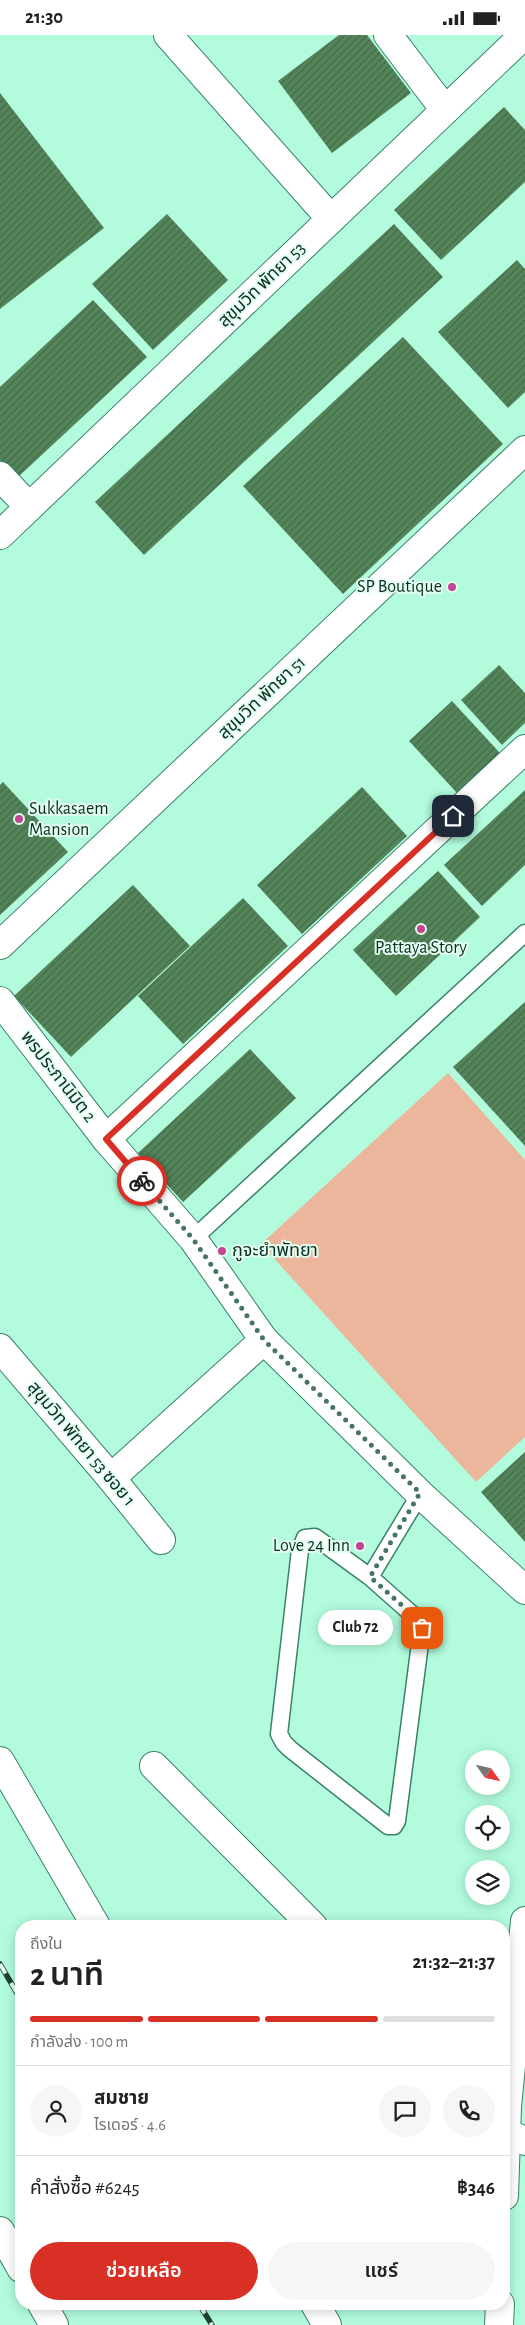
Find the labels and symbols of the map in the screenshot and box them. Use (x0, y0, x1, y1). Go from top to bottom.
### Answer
street label: สุขุมวิท พัทยา 53 (214, 238, 310, 332)
place label: SP Boutique (357, 578, 442, 596)
marker: SP Boutique (446, 581, 458, 593)
street label: สุขุมวิท พัทยา 51 (214, 652, 310, 744)
pin (432, 795, 474, 837)
place label: Sukkasaem Mansion (29, 800, 109, 839)
marker: Sukkasaem Mansion (13, 813, 25, 825)
marker: Pattaya Story (415, 923, 427, 935)
place label: Pattaya Story (375, 939, 467, 957)
street label: พรประภานิมิต 2 (17, 1028, 99, 1126)
courier (117, 1156, 167, 1206)
place label: กูจะยำพัทยา (232, 1241, 318, 1262)
marker: กูจะยำพัทยา (216, 1245, 228, 1257)
street label: สุขุมวิท พัทยา 53 ซอย 1 (23, 1378, 139, 1510)
place label: Love 24 Inn (273, 1537, 350, 1555)
marker: Love 24 Inn (354, 1540, 366, 1552)
pin (401, 1607, 443, 1649)
callout: Club 72 (317, 1611, 392, 1645)
north arrow (465, 1750, 510, 1795)

